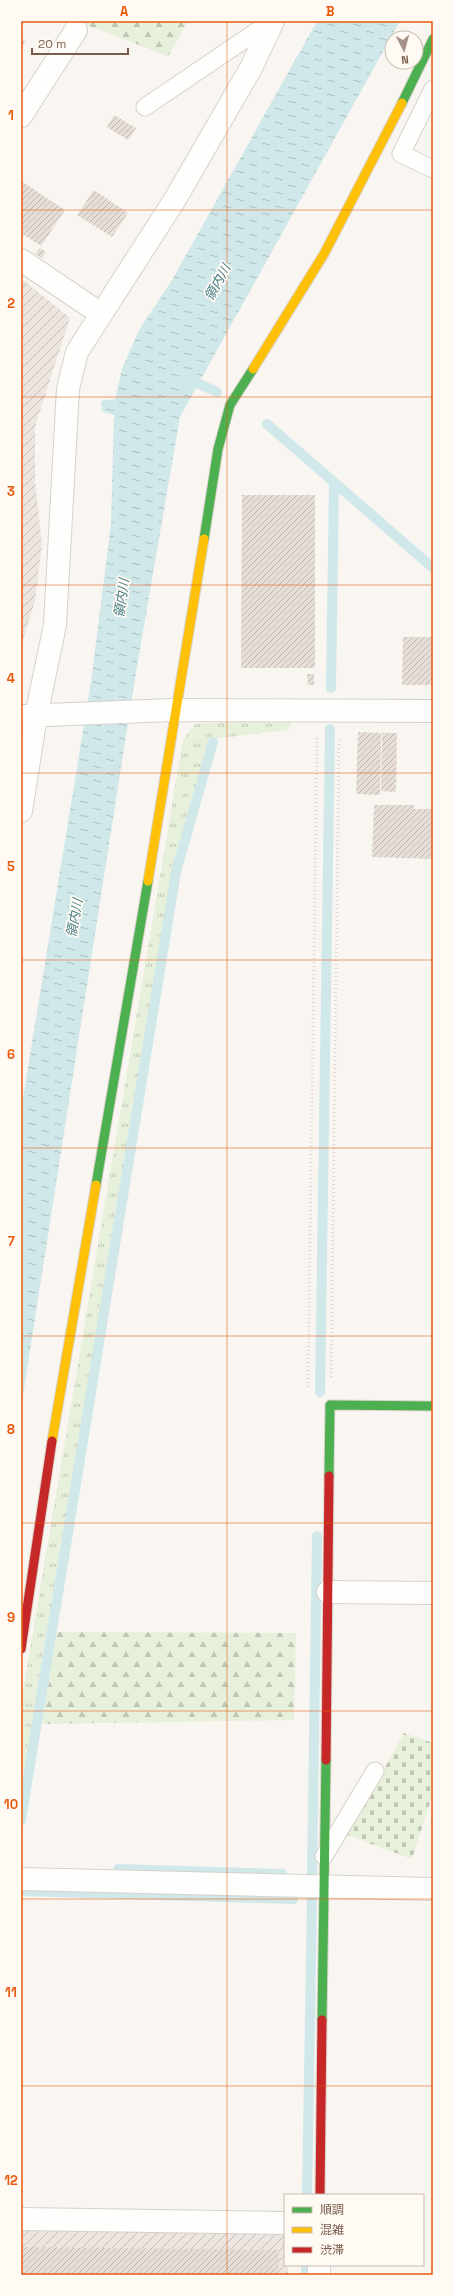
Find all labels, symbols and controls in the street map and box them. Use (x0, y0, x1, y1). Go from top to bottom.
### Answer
text: A (120, 3, 129, 20)
text: B (326, 3, 335, 20)
scale bar (32, 30, 128, 56)
north arrow (384, 30, 424, 70)
text: 20 m (38, 36, 66, 52)
text: N (401, 53, 409, 67)
text: 1 (8, 107, 14, 124)
water label: 領内川 (201, 259, 235, 303)
text: 2 (7, 295, 15, 312)
text: 3 (7, 483, 15, 500)
water label: 領内川 (110, 576, 133, 619)
text: 4 (7, 670, 15, 687)
text: 5 (7, 858, 15, 875)
water label: 領内川 (63, 895, 87, 939)
text: 6 (7, 1046, 15, 1063)
text: 7 (7, 1233, 15, 1250)
text: 8 (7, 1421, 15, 1438)
text: 9 (7, 1609, 15, 1626)
text: 10 (4, 1796, 18, 1813)
text: 11 (5, 1984, 17, 2001)
text: 12 (4, 2172, 18, 2189)
legend (284, 2194, 424, 2266)
text: 順調 (320, 2202, 344, 2218)
text: 混雑 (320, 2222, 344, 2238)
text: 渋滞 (320, 2242, 344, 2258)

